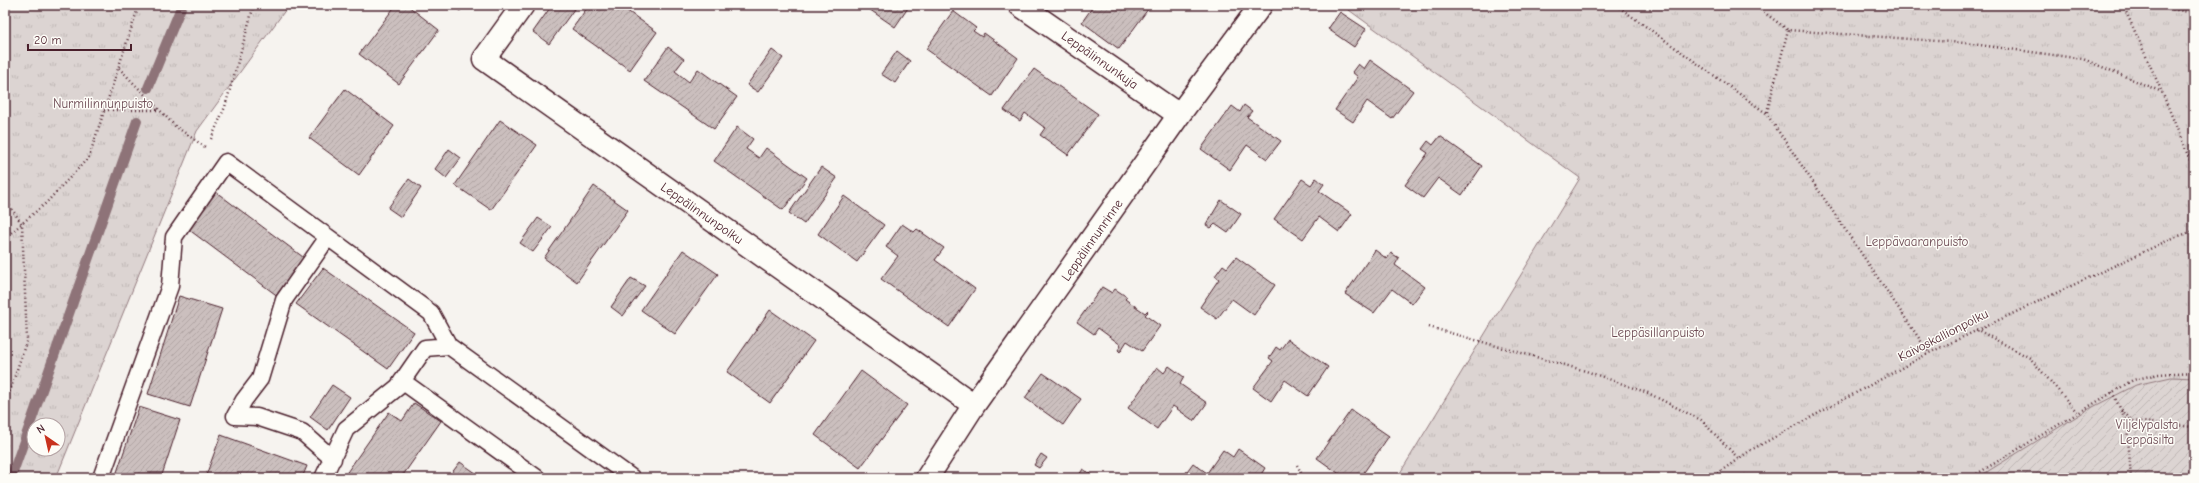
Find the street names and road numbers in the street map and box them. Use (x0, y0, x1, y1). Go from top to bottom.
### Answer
street label: Leppälinnunkuja (1059, 28, 1141, 92)
street label: Leppälinnunpolku (658, 179, 746, 247)
street label: Leppälinnunrinne (1058, 196, 1126, 284)
street label: Kaivoskallionpolku (1895, 306, 1991, 364)

